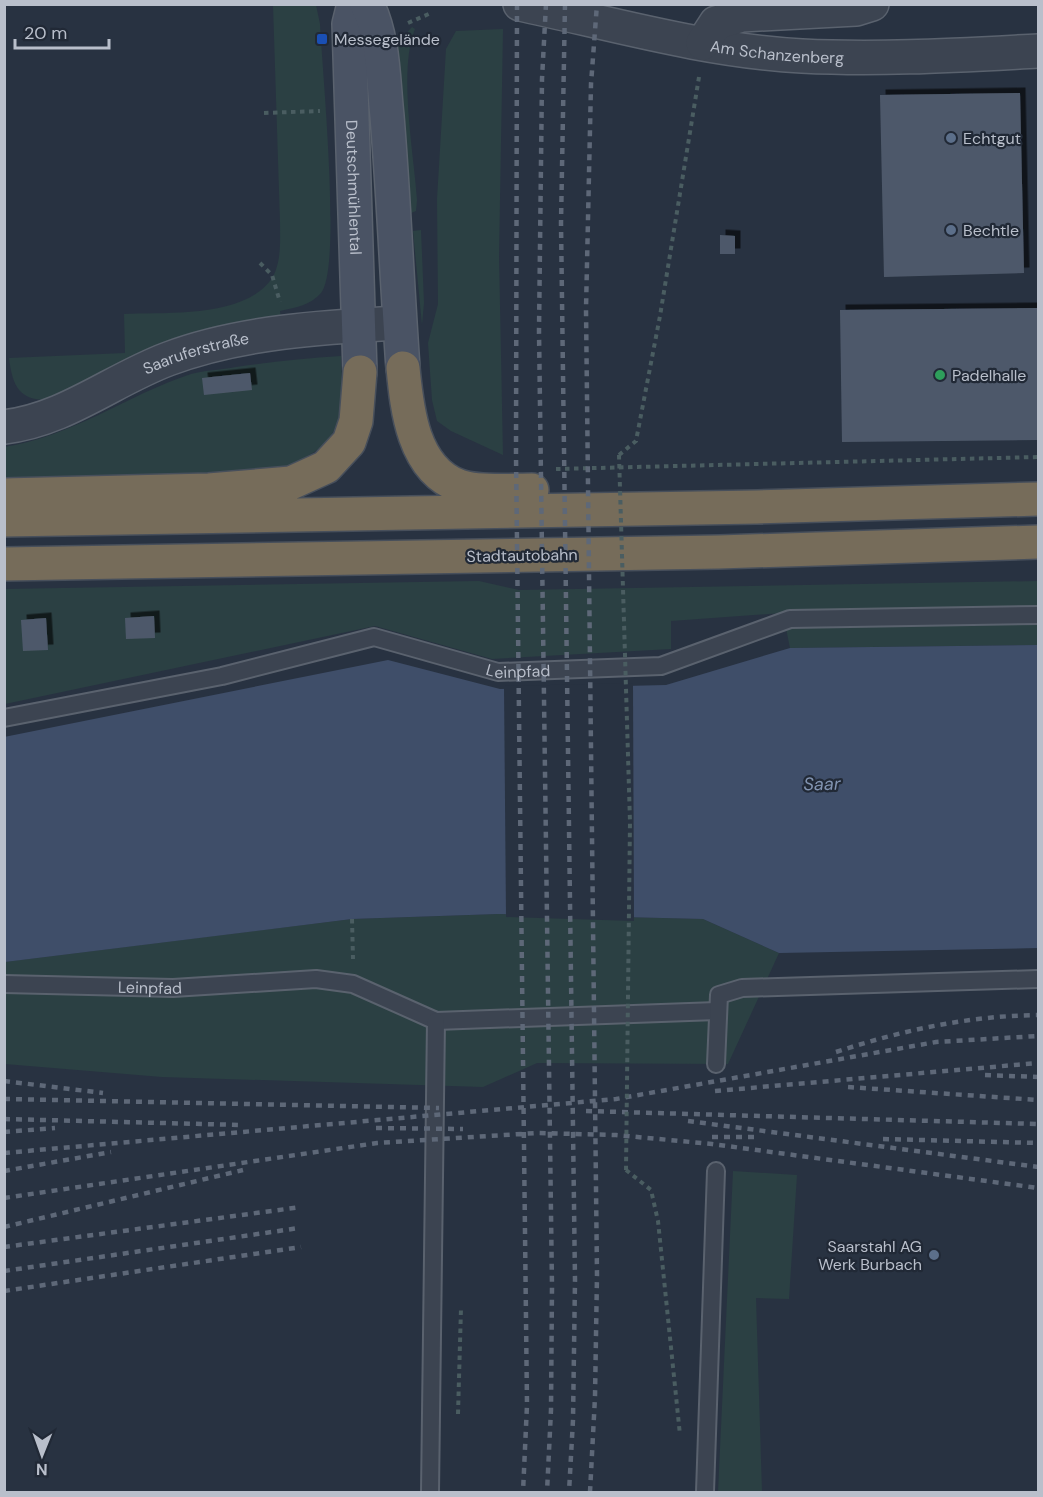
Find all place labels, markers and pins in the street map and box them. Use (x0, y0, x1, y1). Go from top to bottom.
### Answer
place label: Messegelände (334, 29, 440, 50)
marker: Messegelände (315, 32, 329, 46)
place label: Echtgut (963, 128, 1021, 149)
marker: Echtgut (944, 131, 958, 145)
place label: Bechtle (963, 220, 1019, 241)
marker: Bechtle (944, 223, 958, 237)
place label: Padelhalle (952, 365, 1026, 386)
marker: Padelhalle (933, 368, 947, 382)
place label: Saarstahl AG Werk Burbach (818, 1236, 922, 1275)
marker: Saarstahl AG Werk Burbach (927, 1248, 941, 1262)

